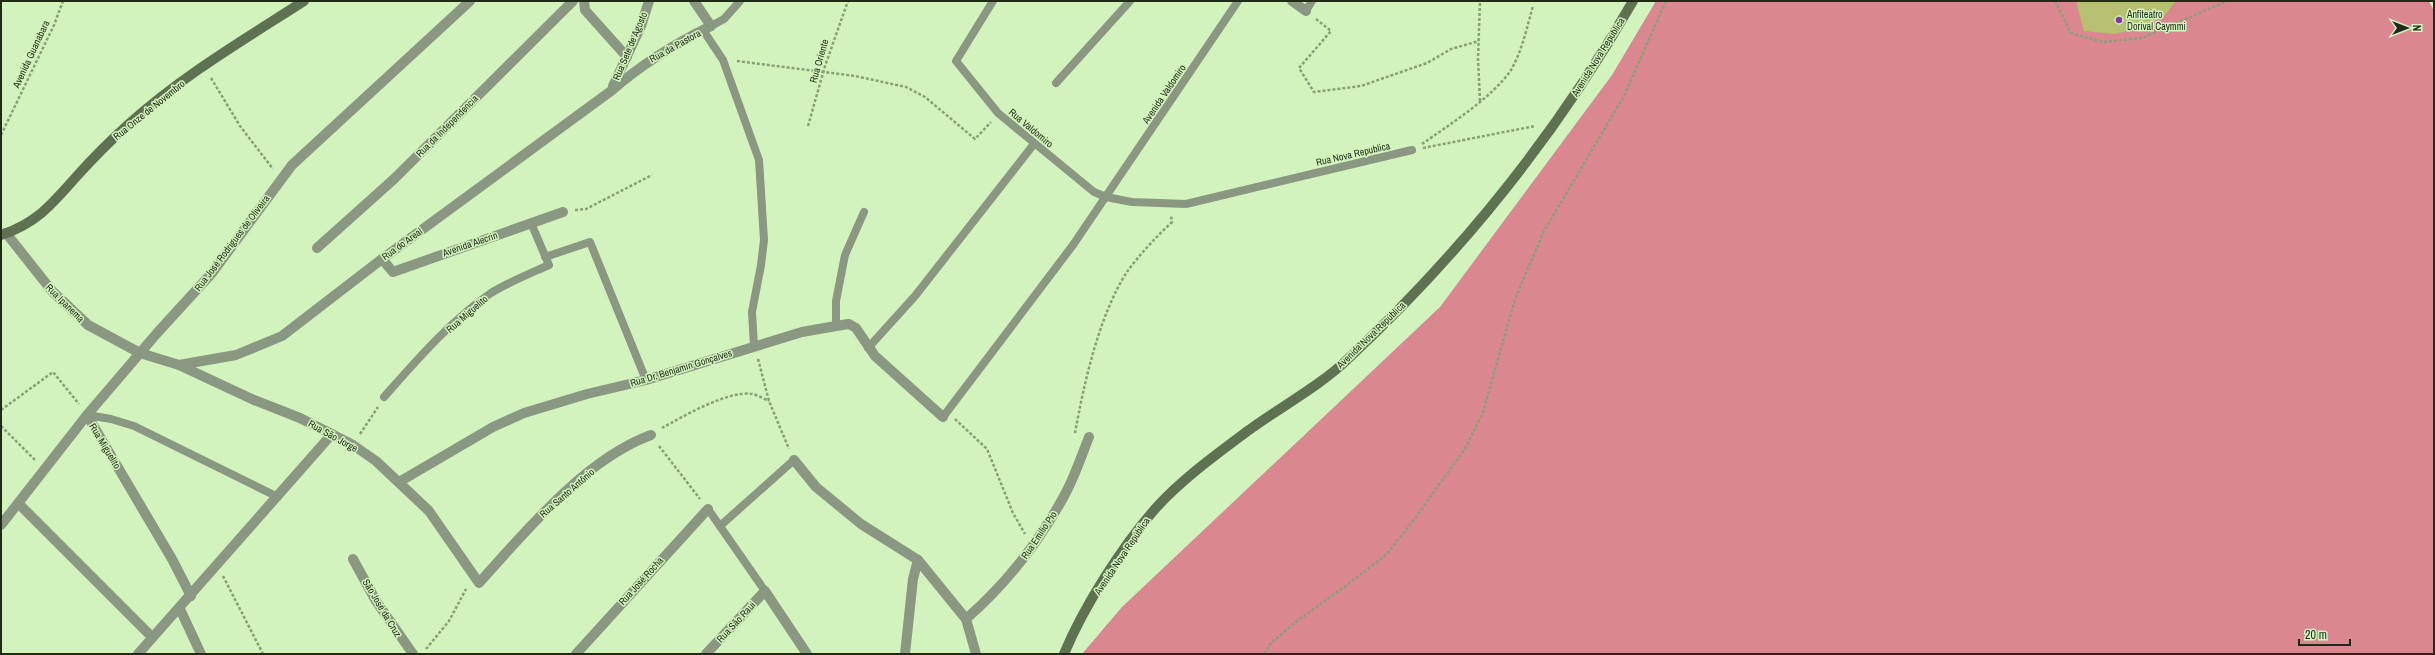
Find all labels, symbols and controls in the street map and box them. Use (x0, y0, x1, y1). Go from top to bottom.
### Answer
place label: Anfiteatro Dorival Caymmi (2126, 8, 2186, 33)
north arrow (2387, 8, 2427, 48)
street label: Rua Sete de Agosto (610, 9, 650, 82)
street label: Avenida Nova República (1568, 15, 1628, 100)
marker: Anfiteatro Dorival Caymmi (2114, 15, 2124, 25)
street label: Avenida Guanabara (9, 18, 53, 91)
text: N (2410, 25, 2424, 31)
street label: Rua da Pastora (647, 26, 703, 65)
street label: Rua Oriente (807, 37, 832, 84)
street label: Avenida Valdomiro (1139, 61, 1189, 127)
street label: Rua Onze de Novembro (111, 77, 188, 143)
street label: Rua da Independencia (413, 92, 481, 160)
street label: Rua Valdomiro (1006, 106, 1056, 151)
street label: Rua Nova Republica (1315, 139, 1392, 169)
street label: Rua José Rodrigues de Oliveira (192, 192, 273, 294)
street label: Rua do Areal (379, 225, 425, 263)
street label: Avenida Alecrin (440, 229, 499, 260)
street label: Rua Ipanema (43, 281, 87, 325)
street label: Rua Miguelito (443, 292, 491, 336)
street label: Avenida Nova República (1333, 299, 1408, 372)
street label: Rua Dr, Benjamin Gonçalves (629, 346, 733, 390)
street label: Rua São Jorge (306, 417, 360, 455)
street label: Rua Miguelito (86, 421, 124, 472)
street label: Rua Santo Antônio (537, 465, 598, 520)
street label: Rua Emilio Pio (1018, 508, 1060, 561)
street label: Avenida Nova República (1091, 514, 1153, 598)
street label: Rua José Rocha (616, 554, 666, 608)
street label: São José da Cruz (360, 577, 404, 639)
street label: Rua São Raui (714, 599, 758, 645)
scale bar (2299, 621, 2350, 647)
text: 20 m (2305, 627, 2327, 643)

